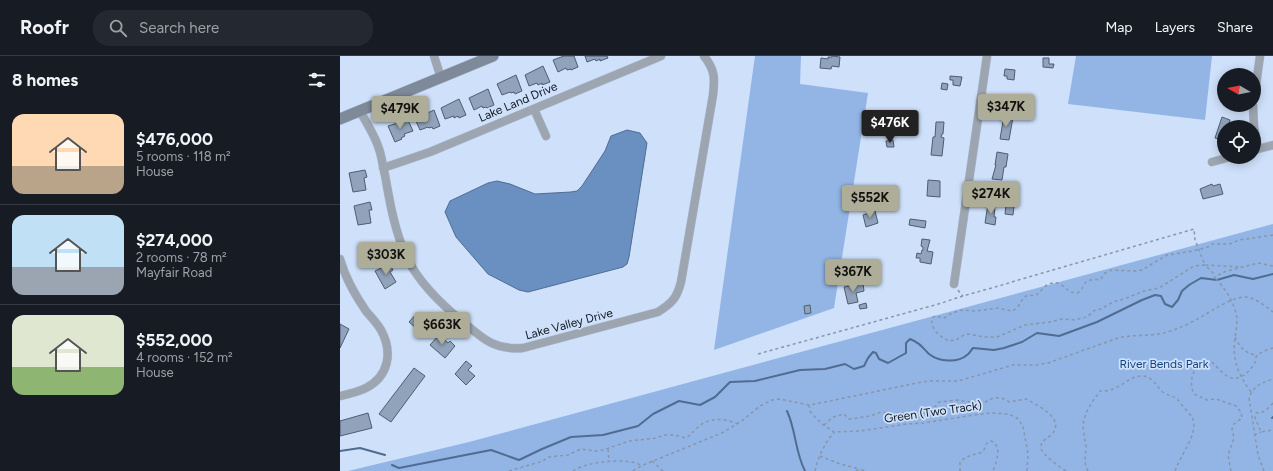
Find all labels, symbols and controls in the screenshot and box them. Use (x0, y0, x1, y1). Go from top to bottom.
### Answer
search box (93, 10, 373, 46)
text: Roofr (20, 16, 69, 39)
icon: search (107, 17, 129, 39)
text: Search here (139, 19, 219, 37)
text: Map (1105, 19, 1133, 36)
text: Layers (1155, 19, 1195, 36)
text: Share (1217, 19, 1253, 36)
north arrow (1217, 68, 1261, 112)
map controls (1217, 68, 1261, 164)
icon: filters (306, 69, 328, 91)
text: 8 homes (12, 70, 78, 90)
street label: Lake Land Drive (476, 79, 560, 125)
pin: $347K (978, 94, 1034, 128)
pin: $479K (372, 96, 428, 130)
text: $347K (987, 99, 1025, 114)
text: $479K (381, 101, 419, 116)
pin: $476K (862, 110, 918, 144)
text: $476K (871, 115, 909, 130)
button: locate (1217, 120, 1261, 164)
text: $476,000 (136, 129, 213, 149)
icon: home (44, 130, 92, 178)
text: 5 rooms · 118 m² (136, 149, 231, 164)
text: House (136, 164, 174, 179)
pin: $274K (963, 181, 1019, 215)
pin: $552K (842, 185, 898, 219)
text: $274K (972, 186, 1010, 201)
text: $552K (851, 190, 889, 205)
text: $274,000 (136, 230, 213, 250)
icon: home (44, 231, 92, 279)
pin: $303K (358, 242, 414, 276)
text: $303K (367, 247, 405, 262)
text: 2 rooms · 78 m² (136, 250, 227, 265)
pin: $367K (825, 259, 881, 293)
text: $367K (834, 264, 872, 279)
text: Mayfair Road (136, 265, 212, 280)
street label: Lake Valley Drive (524, 305, 615, 342)
pin: $663K (414, 312, 470, 346)
text: $663K (423, 317, 461, 332)
text: $552,000 (136, 330, 212, 350)
icon: home (44, 331, 92, 379)
text: 4 rooms · 152 m² (136, 350, 233, 365)
park label: River Bends Park (1120, 357, 1209, 371)
text: House (136, 365, 174, 380)
street label: Green (Two Track) (883, 398, 983, 426)

